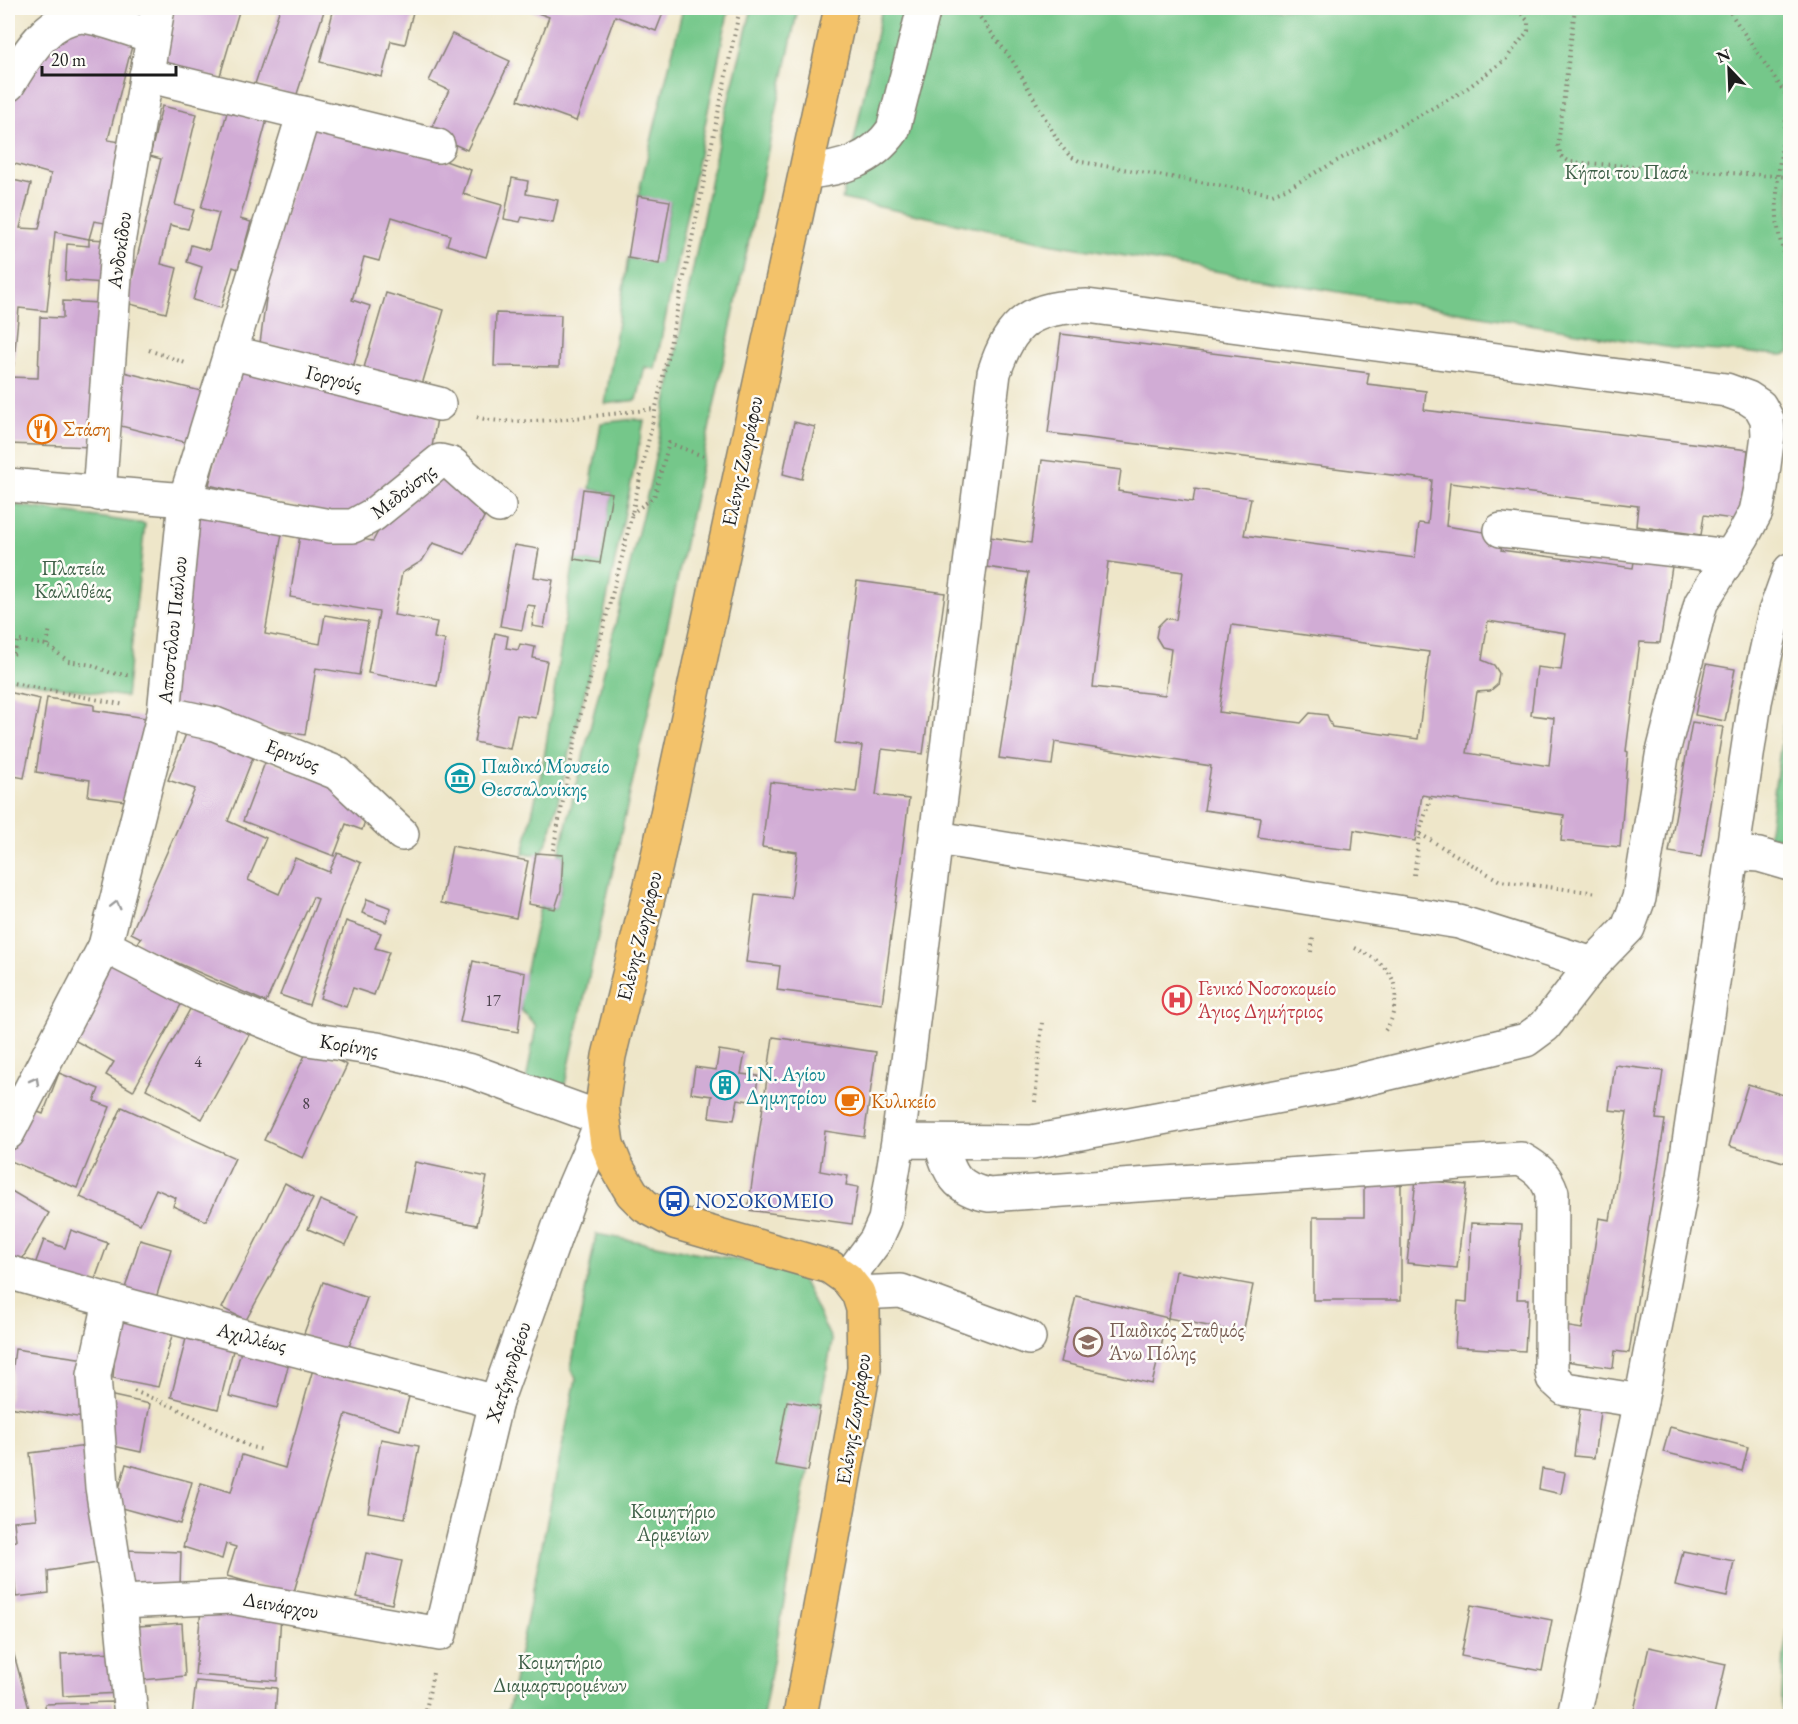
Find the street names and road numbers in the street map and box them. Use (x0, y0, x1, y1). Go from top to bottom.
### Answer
street label: Ανδοκίδου (101, 210, 137, 291)
street label: Γοργούς (303, 358, 365, 398)
street label: Ελένης Ζωγράφου (716, 394, 768, 528)
street label: Μεδούσης (365, 457, 441, 524)
street label: Αποστόλου Παύλου (151, 555, 193, 706)
street label: Ερινύος (262, 732, 324, 778)
street label: Ελένης Ζωγράφου (610, 869, 668, 1003)
street label: Κορίνης (318, 1028, 380, 1062)
street label: Αχιλλέως (213, 1316, 290, 1358)
street label: Χατζηανδρέου (479, 1318, 537, 1427)
street label: Ελένης Ζωγράφου (830, 1352, 876, 1486)
street label: Δεινάρχου (241, 1586, 321, 1624)

